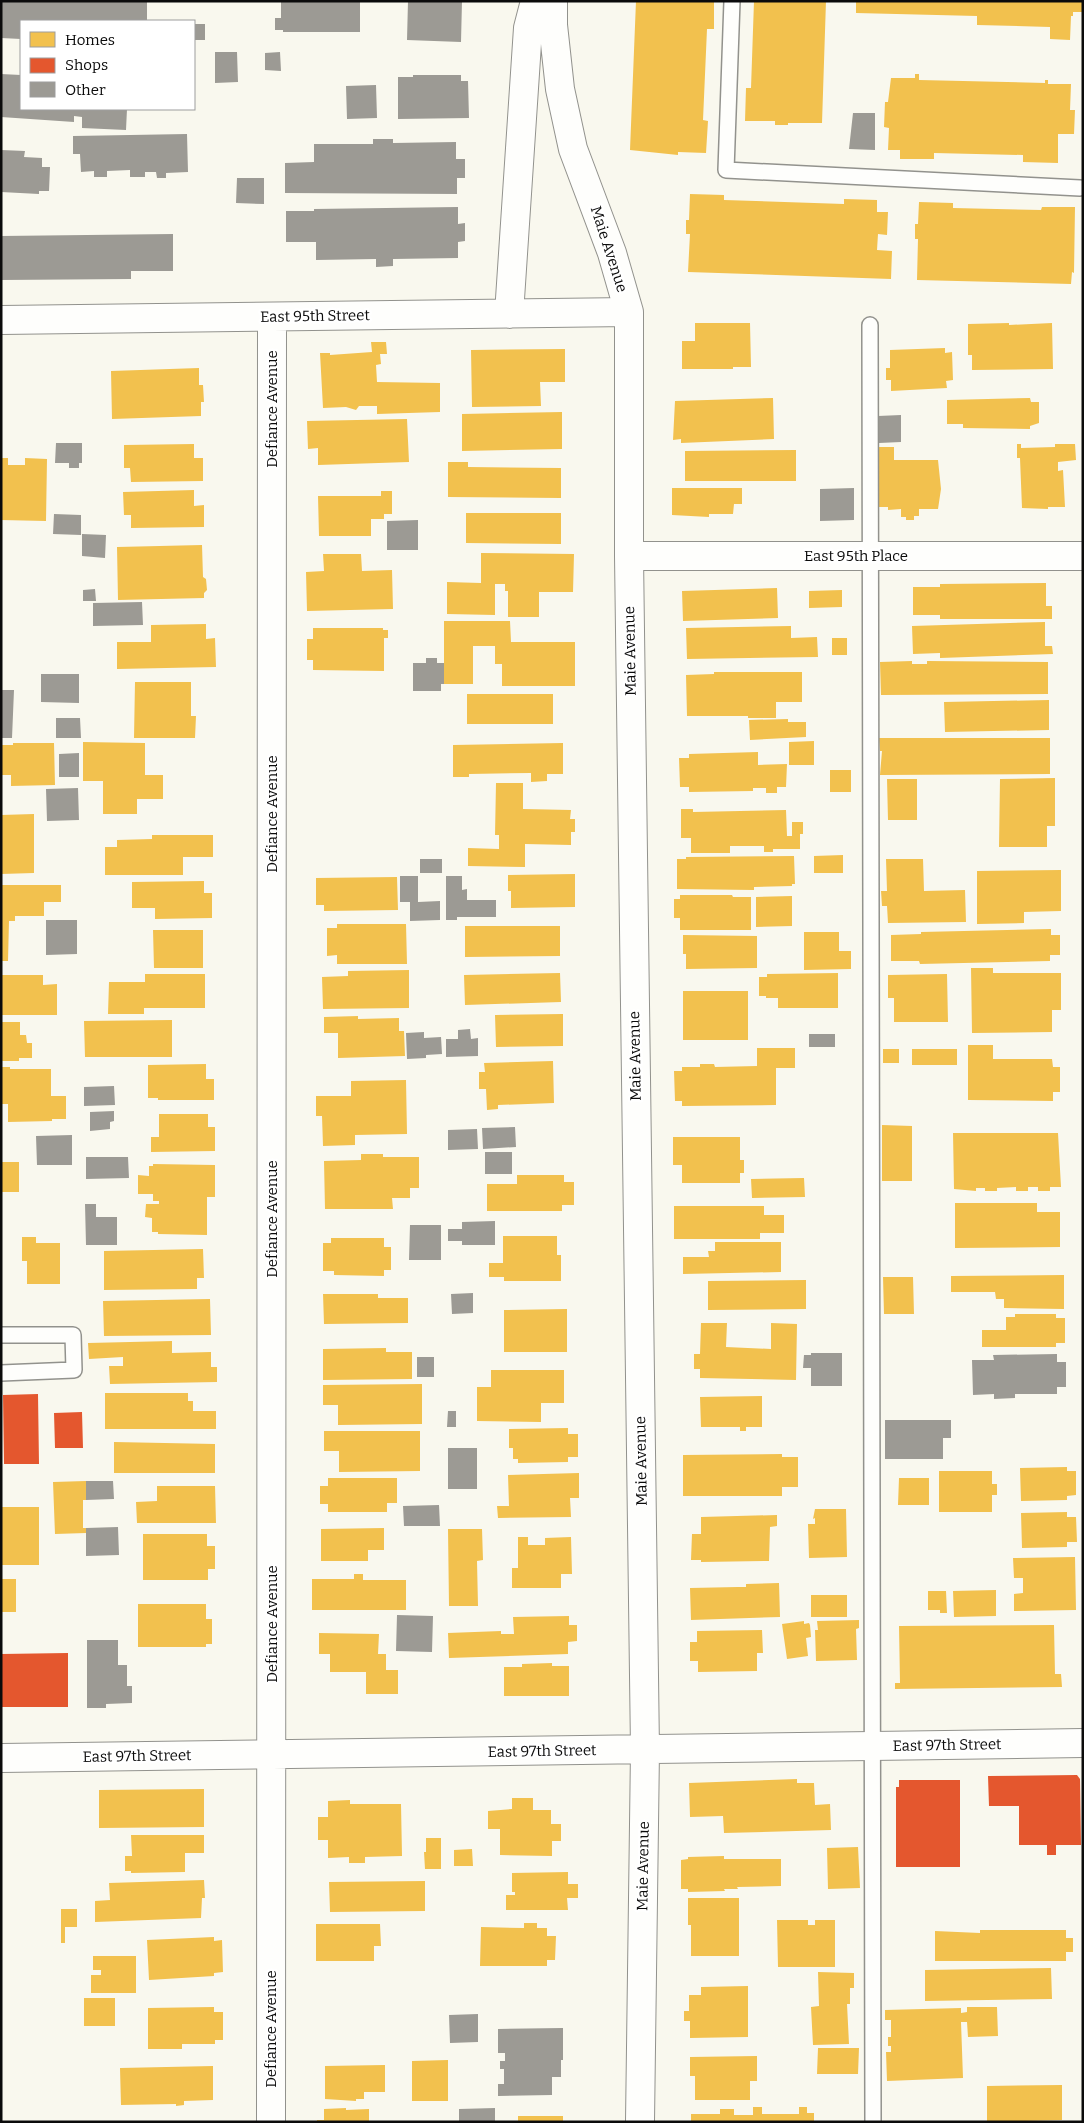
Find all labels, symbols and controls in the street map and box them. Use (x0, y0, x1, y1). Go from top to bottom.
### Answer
legend (20, 20, 195, 110)
text: Homes (65, 31, 115, 49)
text: Shops (65, 56, 108, 74)
text: Other (65, 81, 106, 99)
street label: Maie Avenue (587, 204, 631, 294)
street label: East 95th Street (260, 306, 371, 326)
street label: Defiance Avenue (263, 350, 281, 468)
street label: East 95th Place (804, 547, 908, 565)
street label: Maie Avenue (620, 606, 640, 696)
street label: Defiance Avenue (263, 755, 281, 873)
street label: Maie Avenue (625, 1011, 645, 1101)
street label: Defiance Avenue (263, 1160, 281, 1278)
street label: Maie Avenue (631, 1416, 651, 1506)
street label: Defiance Avenue (263, 1565, 281, 1683)
street label: East 97th Street (892, 1735, 1002, 1755)
street label: East 97th Street (487, 1741, 597, 1761)
street label: East 97th Street (82, 1746, 192, 1766)
street label: Maie Avenue (633, 1821, 653, 1911)
street label: Defiance Avenue (262, 1970, 280, 2088)

